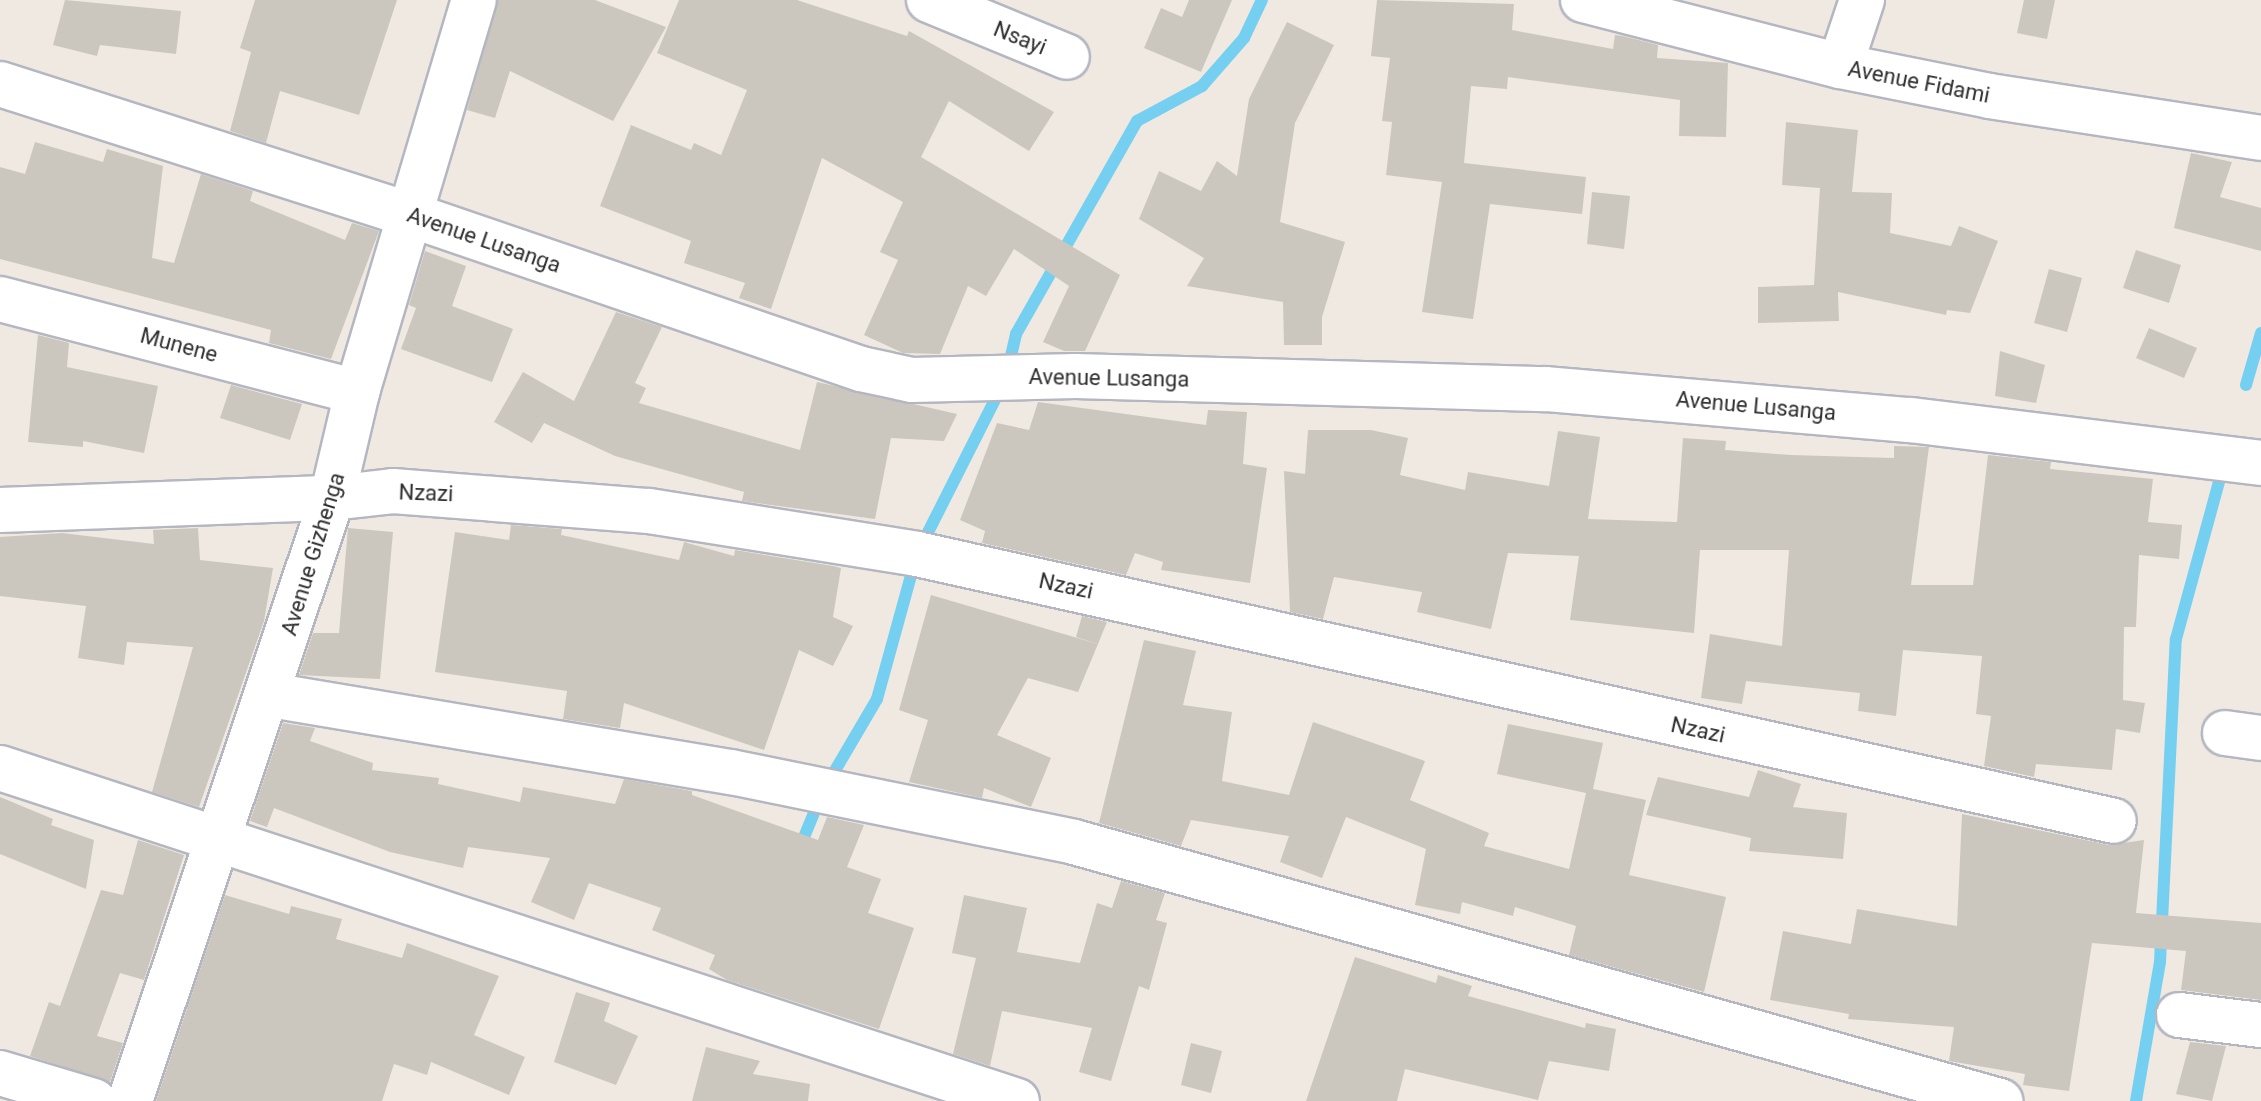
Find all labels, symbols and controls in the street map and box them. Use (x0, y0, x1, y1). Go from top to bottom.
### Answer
street label: Nsayi (990, 16, 1050, 60)
street label: Avenue Fidami (1846, 55, 1992, 109)
street label: Avenue Lusanga (404, 201, 564, 279)
street label: Munene (137, 322, 221, 368)
street label: Avenue Lusanga (1028, 363, 1190, 393)
street label: Avenue Lusanga (1675, 386, 1837, 426)
street label: Avenue Gizhenga (276, 469, 350, 639)
street label: Nzazi (398, 479, 454, 507)
street label: Nzazi (1036, 567, 1096, 605)
street label: Nzazi (1668, 711, 1728, 749)

